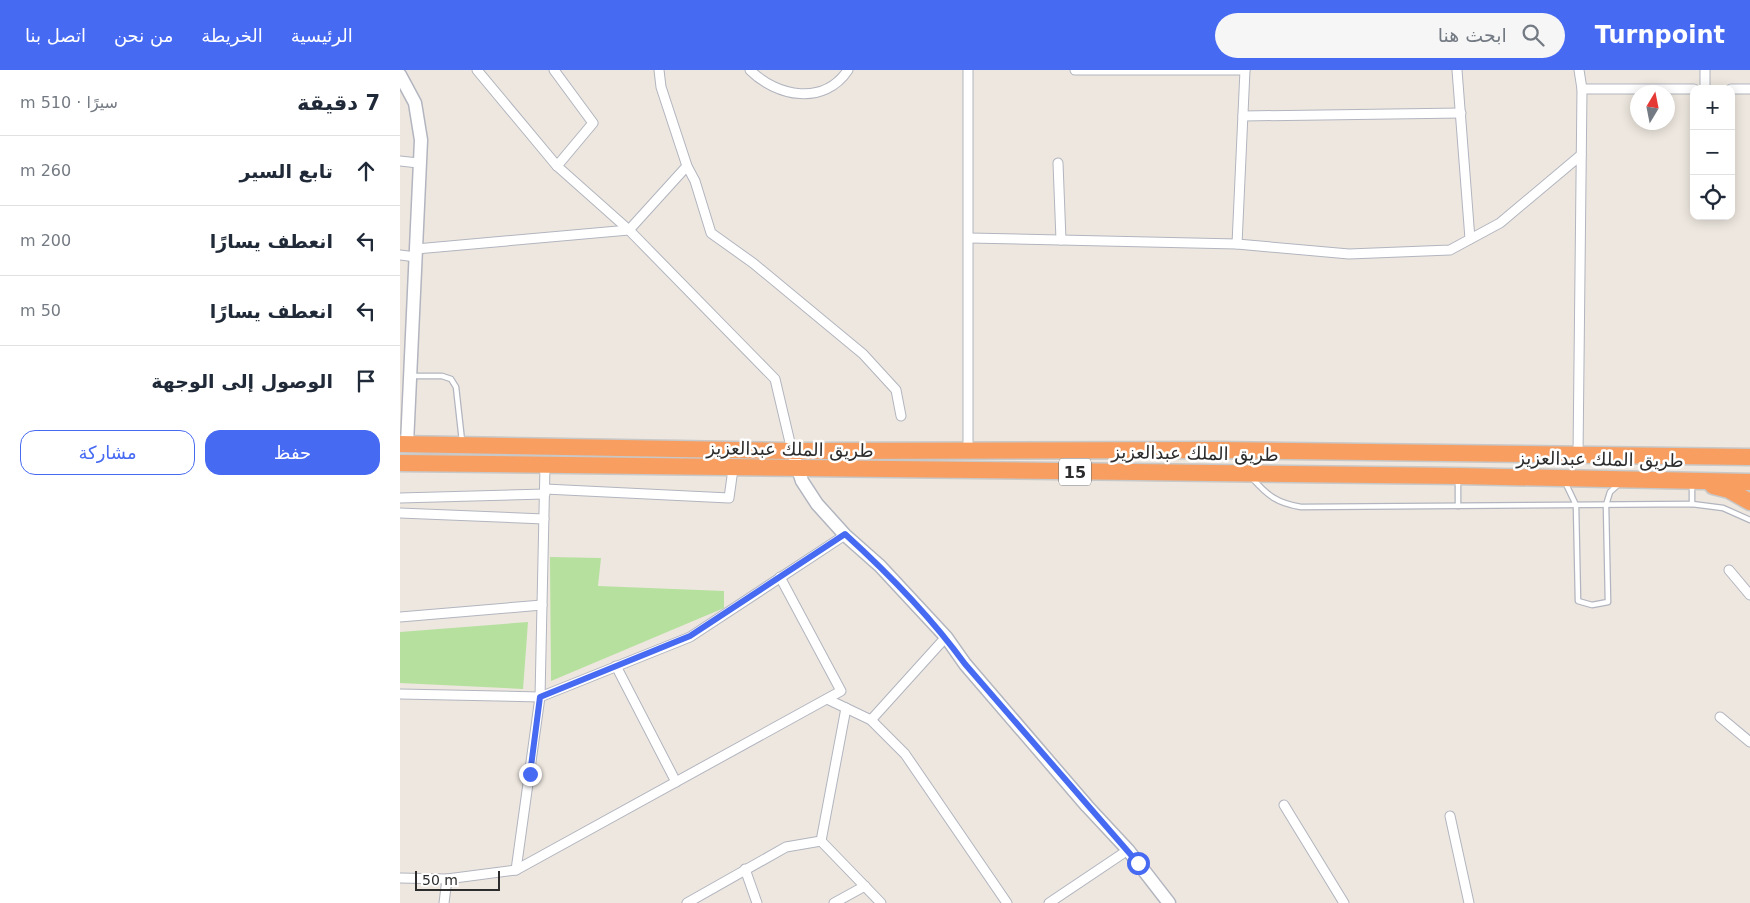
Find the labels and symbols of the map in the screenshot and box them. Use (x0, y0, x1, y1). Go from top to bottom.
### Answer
north arrow (1630, 85, 1675, 130)
street label: طريق الملك عبدالعزيز (705, 437, 874, 462)
street label: طريق الملك عبدالعزيز (1110, 441, 1279, 466)
street label: طريق الملك عبدالعزيز (1515, 447, 1684, 472)
road number: 15 (1059, 458, 1091, 486)
route end (519, 763, 542, 786)
route start (1127, 852, 1150, 875)
scale bar (415, 868, 500, 891)

